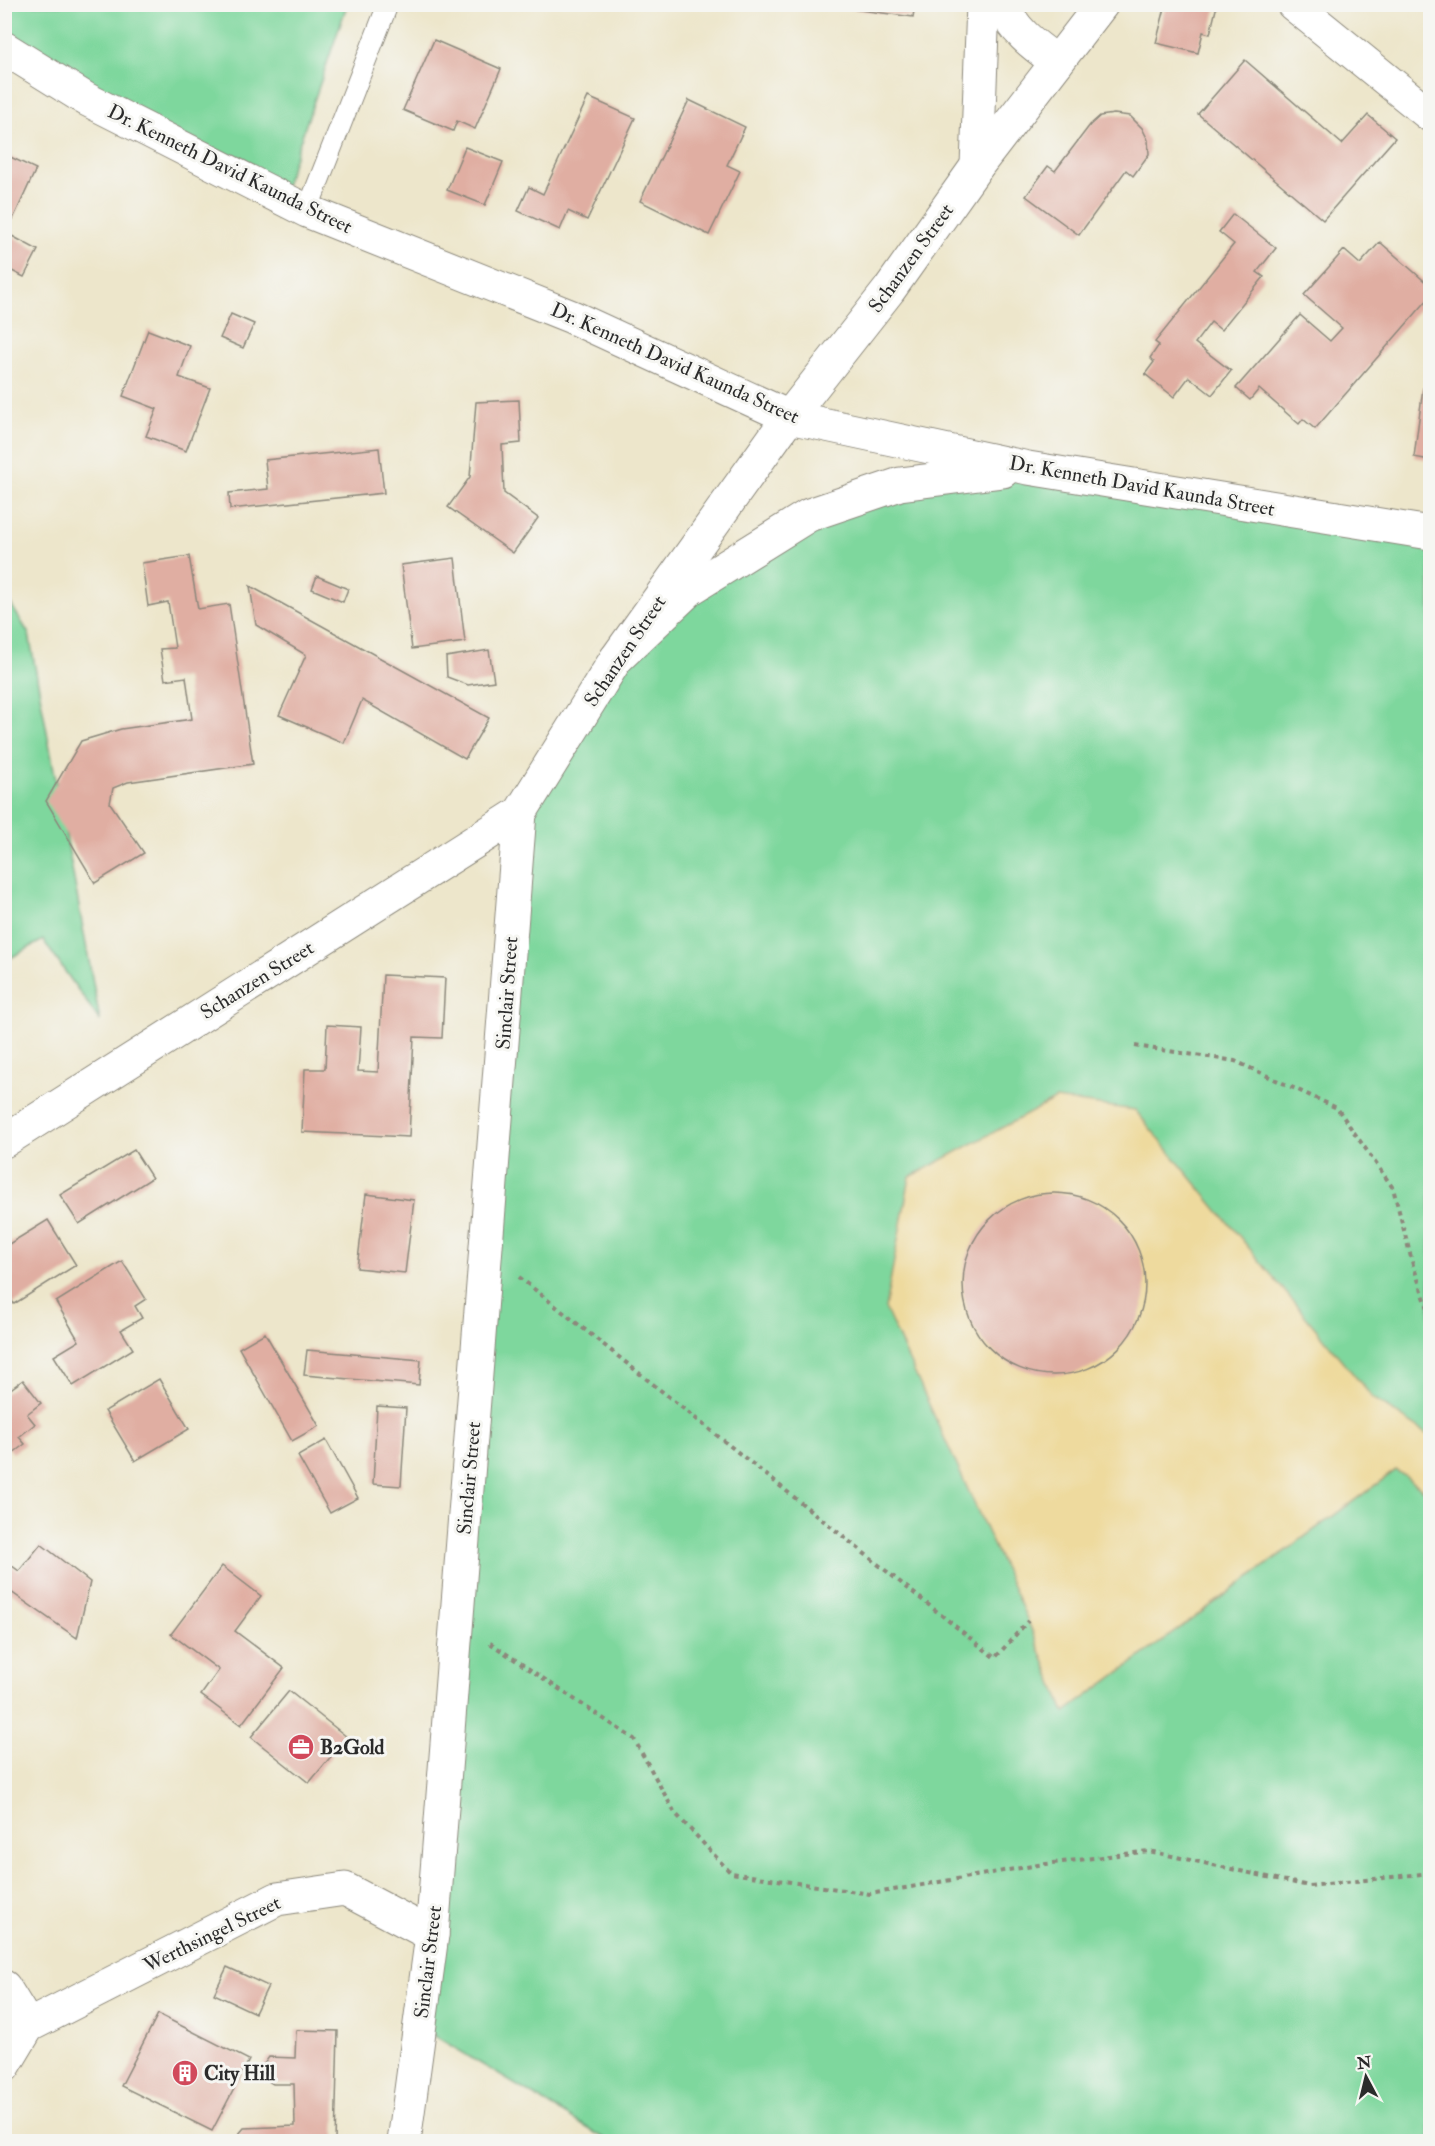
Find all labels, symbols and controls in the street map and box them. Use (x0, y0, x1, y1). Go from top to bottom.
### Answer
street label: Dr. Kenneth David Kaunda Street (104, 99, 357, 239)
street label: Schanzen Street (863, 198, 959, 318)
street label: Dr. Kenneth David Kaunda Street (547, 297, 803, 429)
street label: Dr. Kenneth David Kaunda Street (1007, 450, 1277, 522)
street label: Schanzen Street (579, 590, 672, 711)
street label: Schanzen Street (196, 935, 319, 1025)
street label: Sinclair Street (491, 935, 523, 1050)
street label: Sinclair Street (452, 1420, 486, 1535)
office icon: B2Gold (286, 1732, 316, 1762)
place label: B2Gold (320, 1735, 385, 1760)
street label: Werthsingel Street (138, 1890, 285, 1978)
street label: Sinclair Street (409, 1904, 447, 2020)
north arrow (1336, 2047, 1396, 2107)
text: N (1355, 2052, 1373, 2074)
building icon: City Hill (170, 2058, 200, 2088)
place label: City Hill (204, 2061, 276, 2087)

